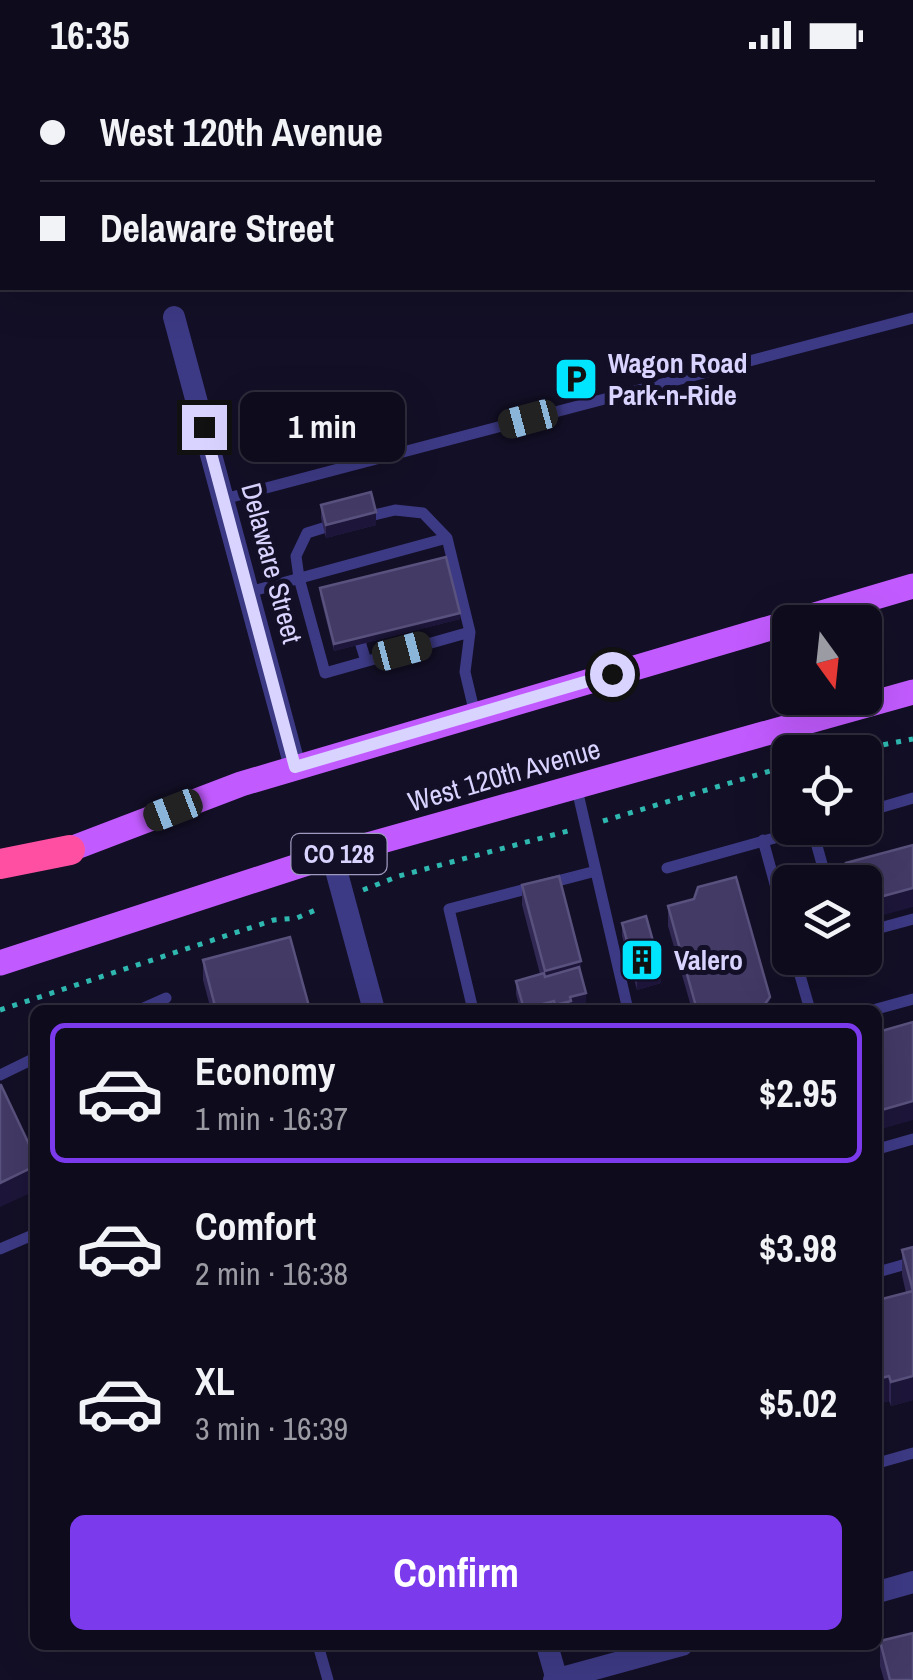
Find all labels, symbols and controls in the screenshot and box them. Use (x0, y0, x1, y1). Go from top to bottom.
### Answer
text: 16:35 (50, 10, 130, 61)
text: West 120th Avenue (100, 107, 383, 158)
text: Delaware Street (100, 203, 334, 254)
place label: Wagon Road Park-n-Ride (608, 344, 747, 414)
parking icon: Wagon Road Park-n-Ride (553, 356, 599, 402)
callout: 1 min (239, 392, 404, 462)
car (495, 397, 561, 441)
route end (182, 405, 227, 450)
text: 1 min (288, 405, 357, 448)
street label: Delaware Street (232, 479, 312, 647)
north arrow (772, 605, 882, 715)
map controls (772, 605, 882, 975)
car (369, 629, 435, 673)
route start (590, 652, 635, 697)
street label: West 120th Avenue (403, 729, 605, 821)
button: locate (772, 735, 882, 845)
car (140, 785, 206, 835)
road number: CO 128 (292, 834, 386, 874)
button: layers (772, 865, 882, 975)
building icon: Valero (619, 937, 665, 983)
place label: Valero (674, 941, 743, 979)
text: Economy (195, 1046, 335, 1097)
icon: car (75, 1048, 165, 1138)
text: $2.95 (759, 1068, 837, 1119)
text: 1 min · 16:37 (195, 1097, 348, 1140)
text: Comfort (195, 1201, 316, 1252)
icon: car (75, 1203, 165, 1293)
text: $3.98 (759, 1223, 837, 1274)
text: 2 min · 16:38 (195, 1252, 348, 1295)
text: XL (195, 1356, 235, 1407)
icon: car (75, 1358, 165, 1448)
text: $5.02 (759, 1378, 837, 1429)
text: 3 min · 16:39 (195, 1407, 348, 1450)
button: Confirm (70, 1515, 842, 1630)

